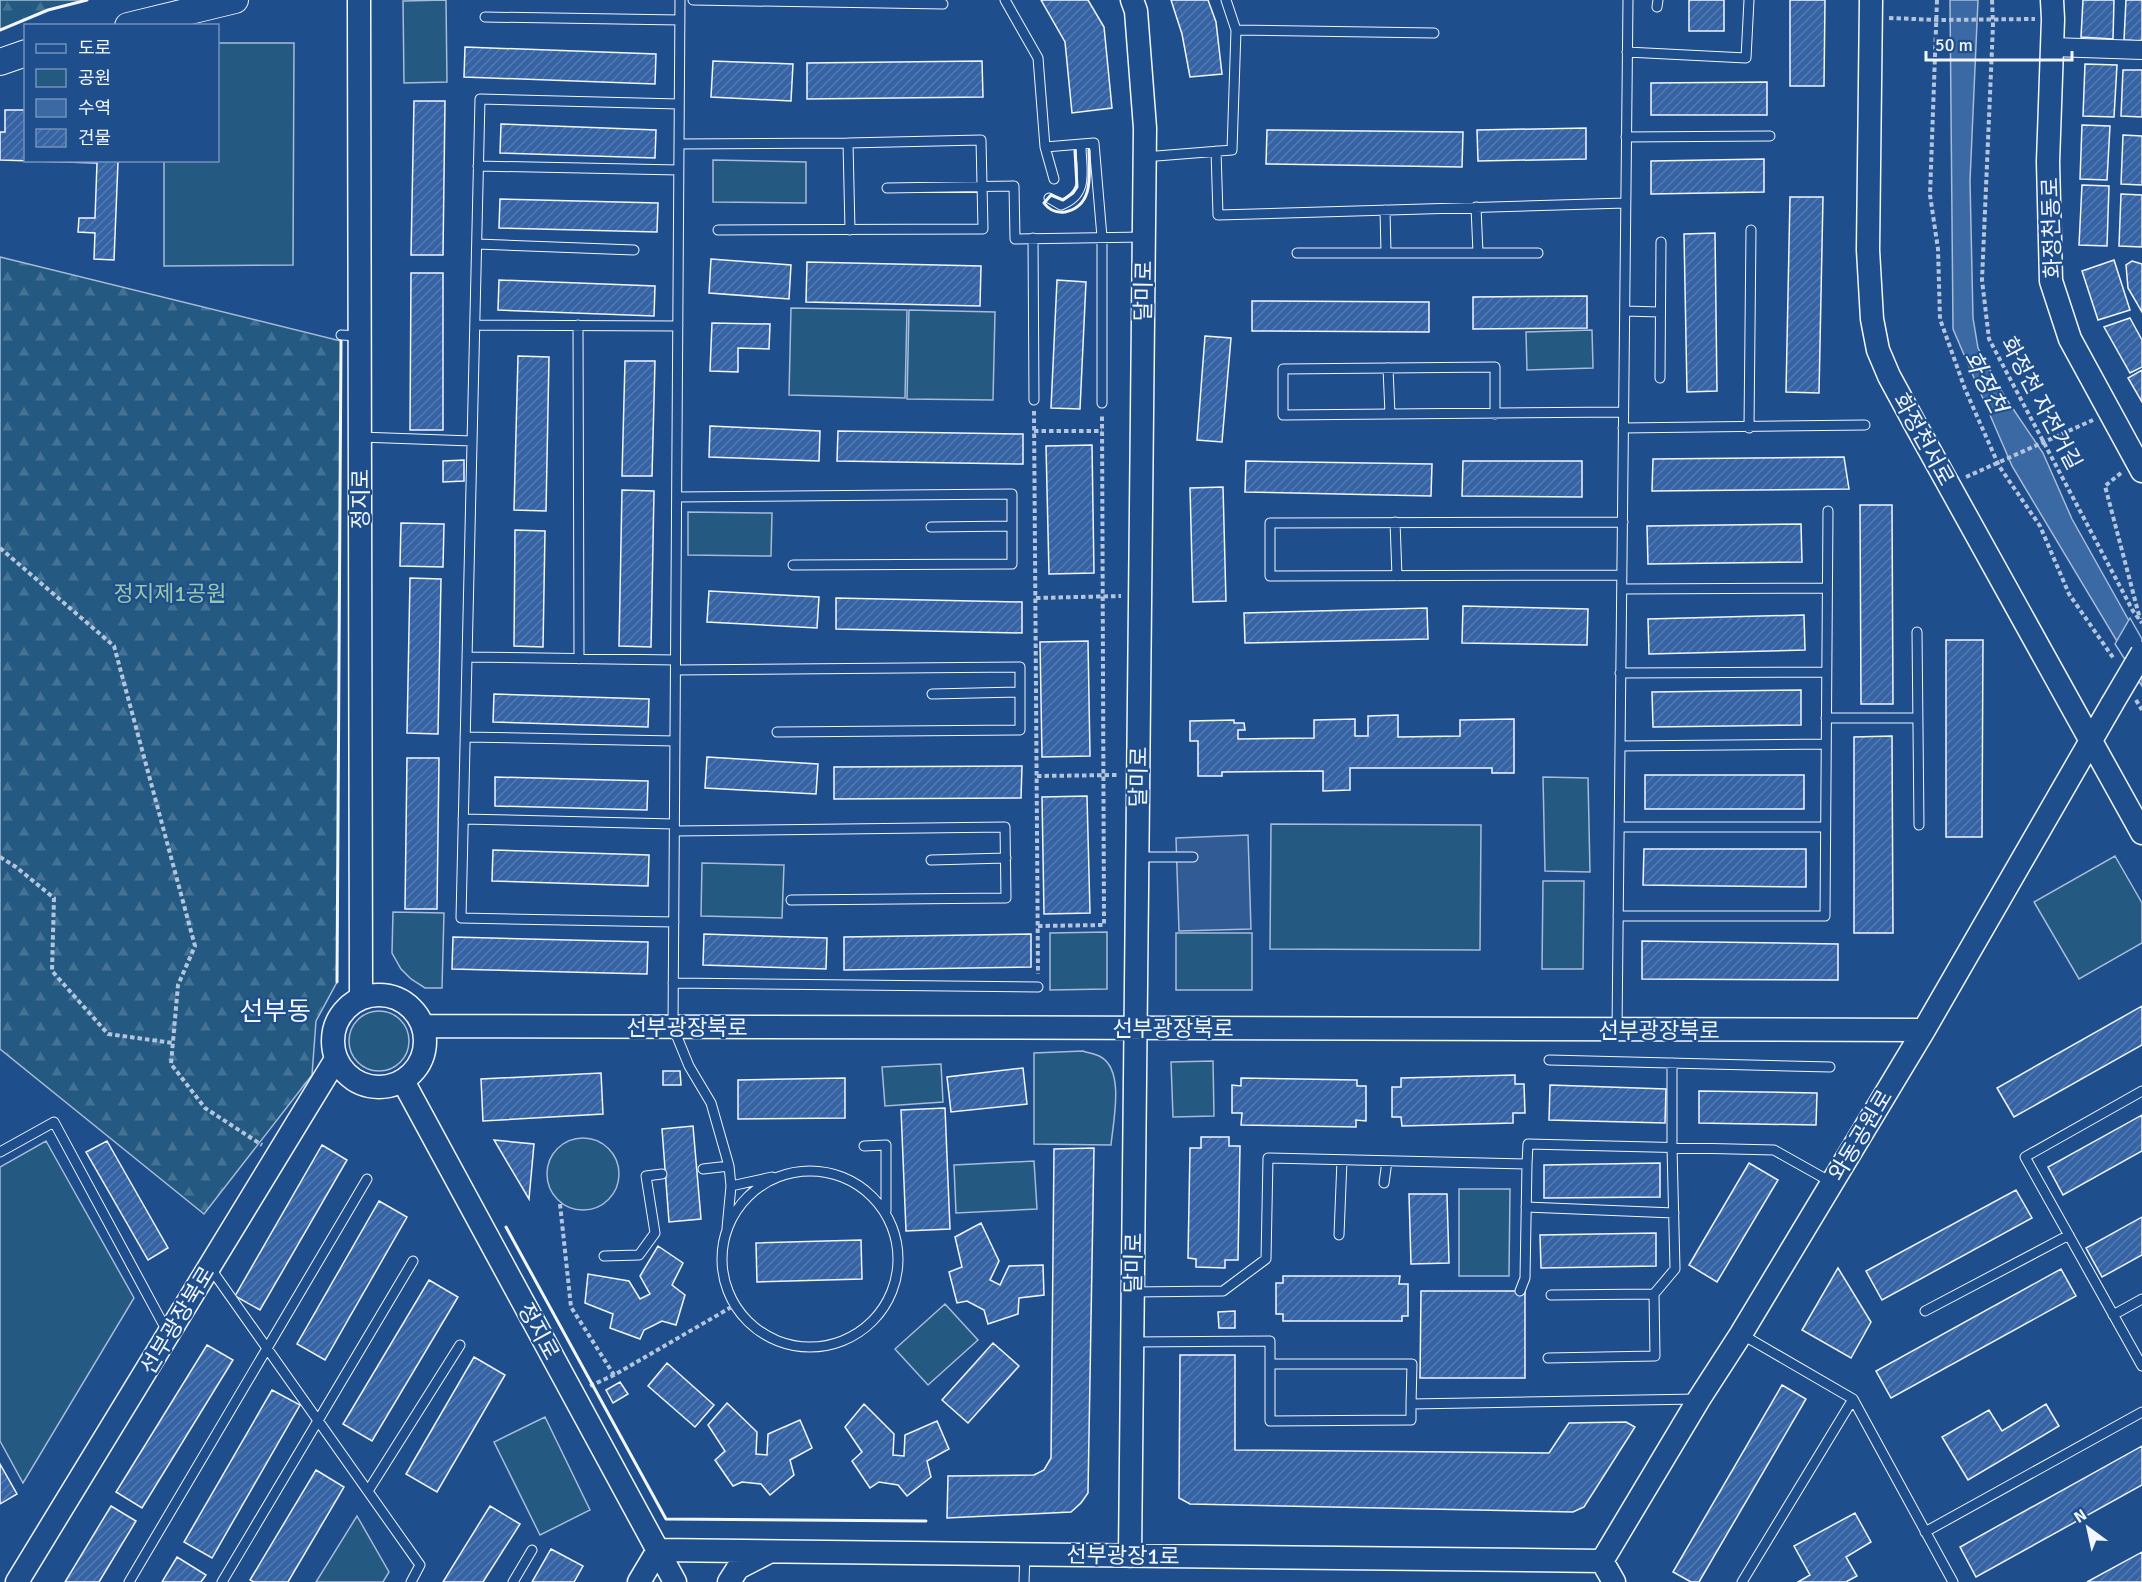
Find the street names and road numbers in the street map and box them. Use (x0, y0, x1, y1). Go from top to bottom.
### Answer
street label: 화정천동로 (2036, 177, 2067, 279)
street label: 달미로 (1129, 260, 1158, 322)
street label: 화정천 자전거길 (1995, 332, 2088, 474)
street label: 화정천서로 (1887, 388, 1960, 490)
street label: 정지로 (347, 469, 374, 529)
street label: 달미로 (1124, 746, 1153, 808)
street label: 선부광장북로 (626, 1014, 748, 1041)
street label: 선부광장북로 (1112, 1015, 1234, 1042)
street label: 선부광장북로 (1598, 1017, 1720, 1044)
street label: 와동공원로 (1823, 1085, 1898, 1186)
street label: 달미로 (1119, 1232, 1148, 1294)
street label: 선부광장북로 (135, 1261, 220, 1379)
street label: 정지로 (512, 1298, 565, 1364)
street label: 선부광장1로 (1066, 1541, 1180, 1570)

